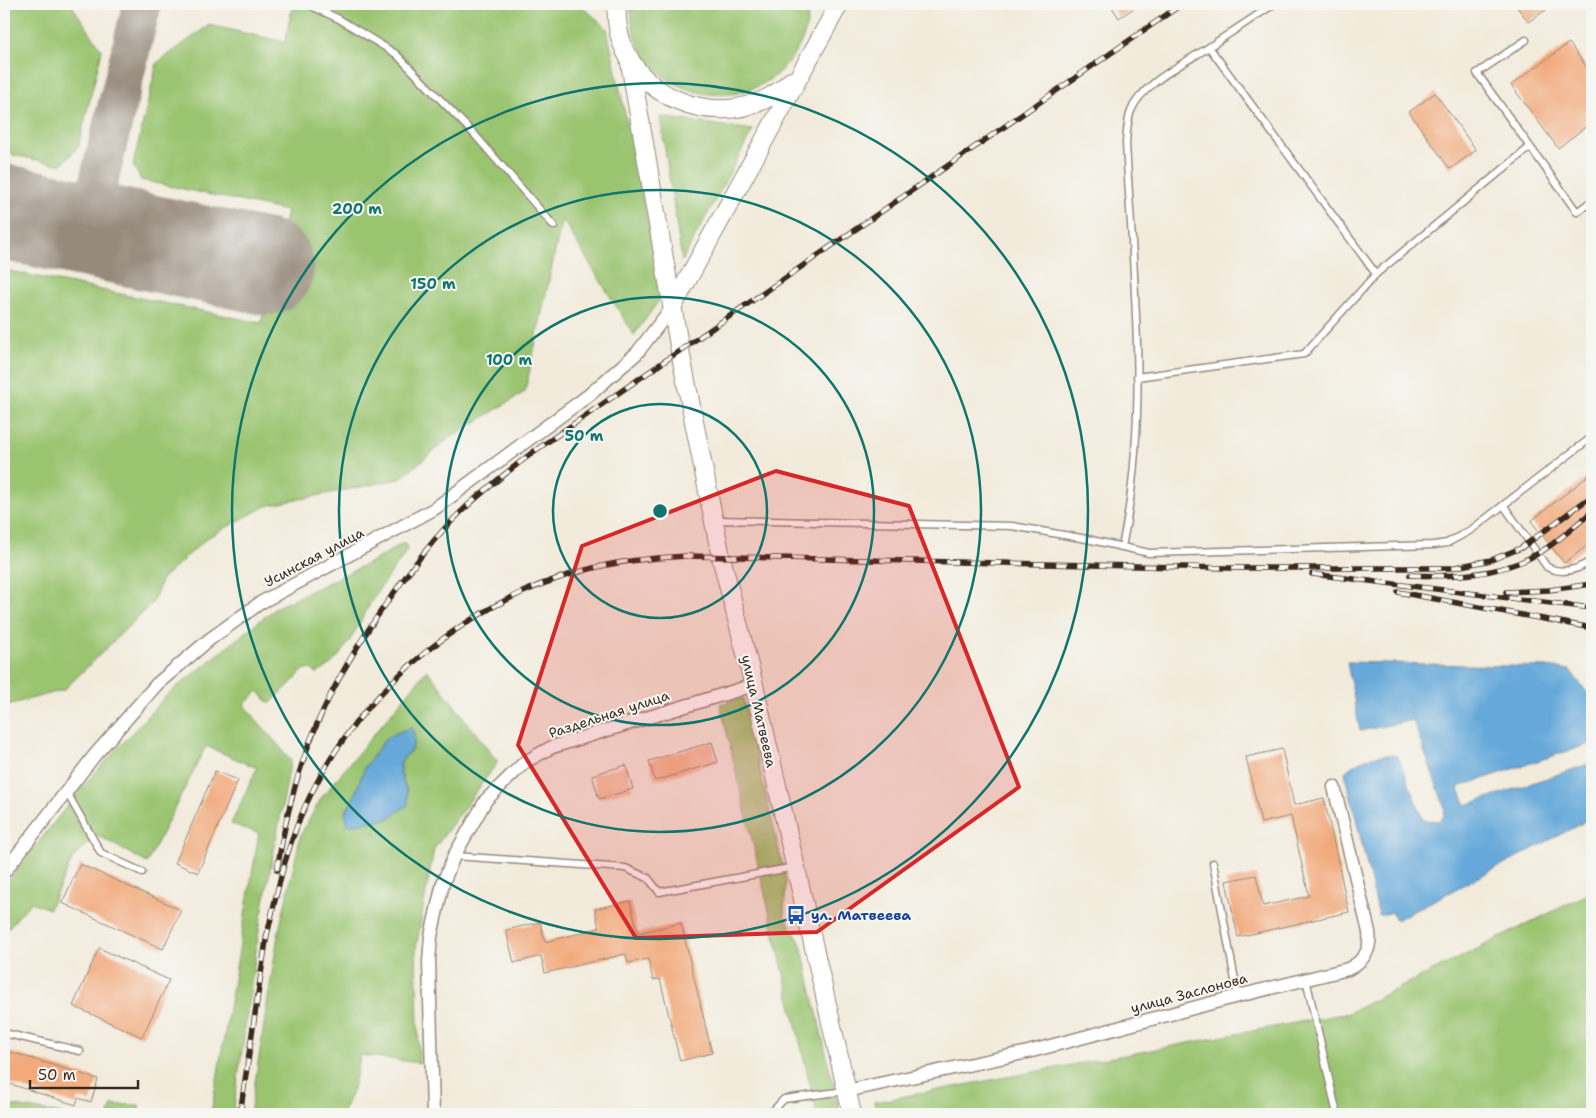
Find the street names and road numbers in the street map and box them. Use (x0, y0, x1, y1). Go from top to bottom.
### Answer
street label: Усинская улица (261, 523, 367, 591)
street label: улица Матвеева (737, 653, 781, 769)
street label: Раздельная улица (546, 686, 672, 742)
street label: улица Заслонова (1129, 969, 1250, 1017)

